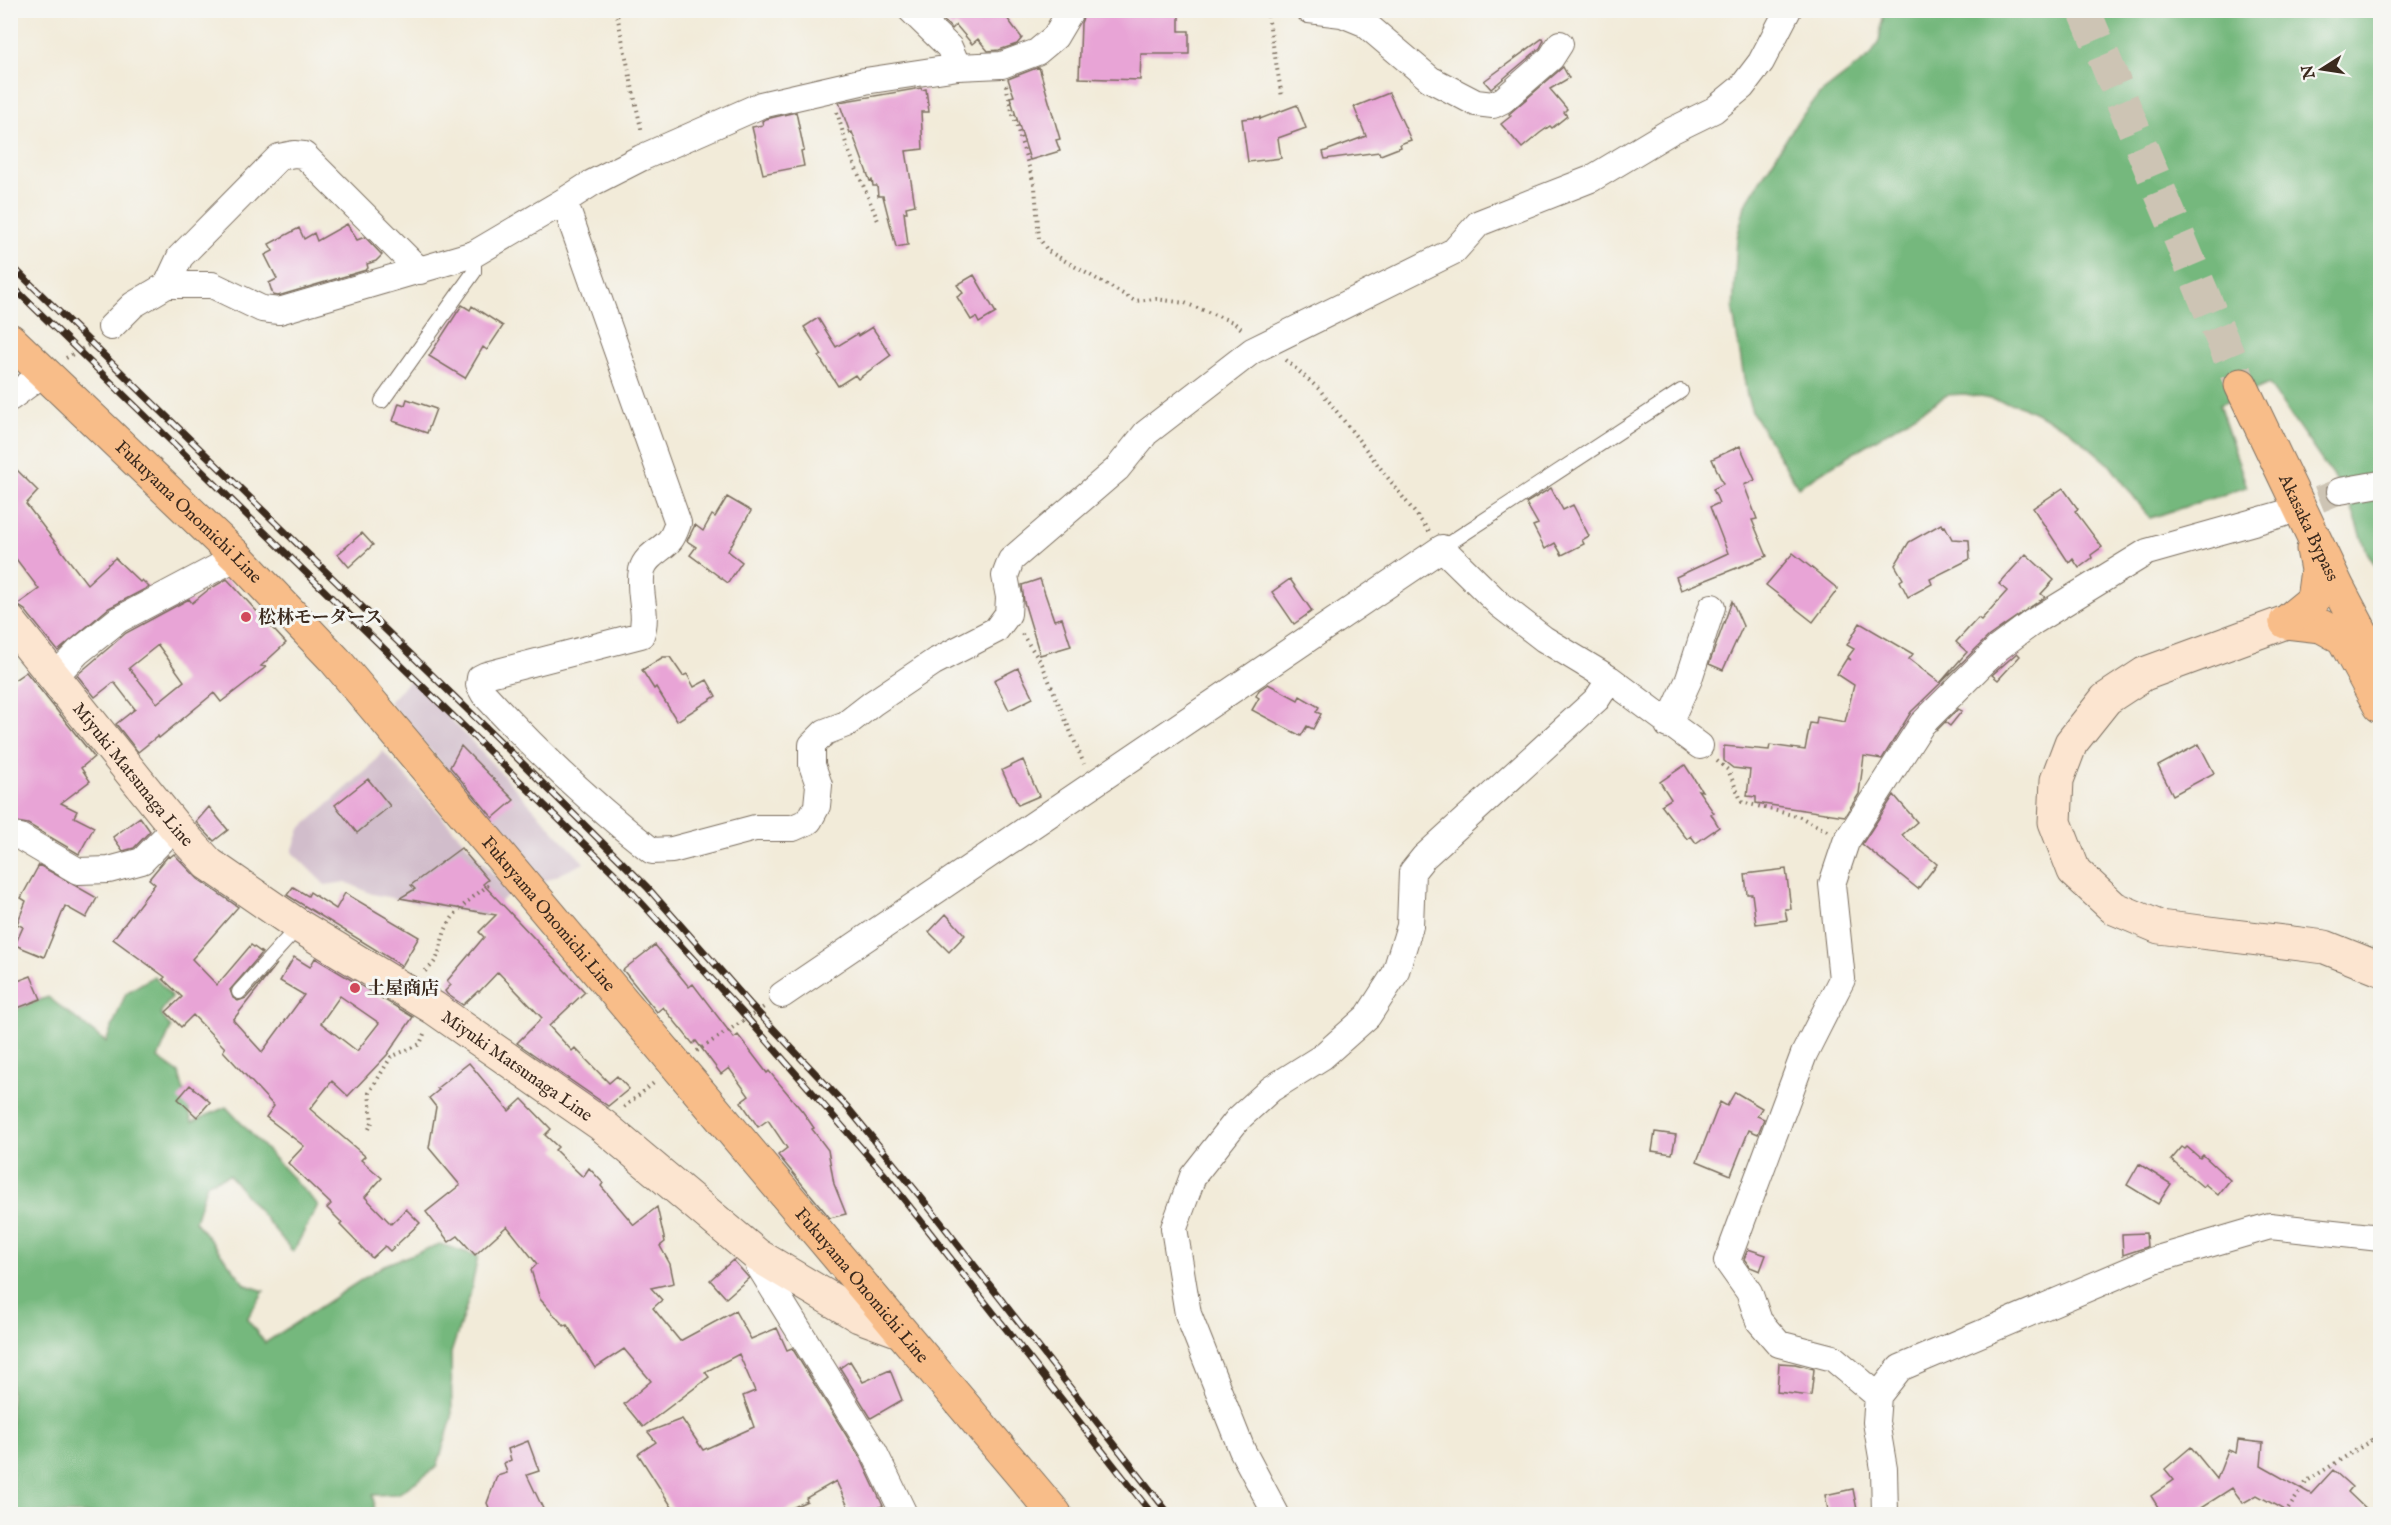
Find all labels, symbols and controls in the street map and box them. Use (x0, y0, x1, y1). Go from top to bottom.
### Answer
north arrow (2292, 39, 2352, 99)
text: N (2298, 63, 2321, 82)
street label: Fukuyama Onomichi Line (109, 436, 266, 589)
street label: Akasaka Bypass (2272, 470, 2343, 586)
place label: 松林モータース (258, 607, 382, 630)
marker: 松林モータース (239, 610, 253, 624)
street label: Miyuki Matsunaga Line (67, 699, 198, 852)
street label: Fukuyama Onomichi Line (476, 832, 620, 997)
place label: 土屋商店 (367, 978, 439, 1001)
marker: 土屋商店 (348, 981, 362, 995)
street label: Miyuki Matsunaga Line (436, 1006, 596, 1128)
street label: Fukuyama Onomichi Line (789, 1204, 933, 1369)

